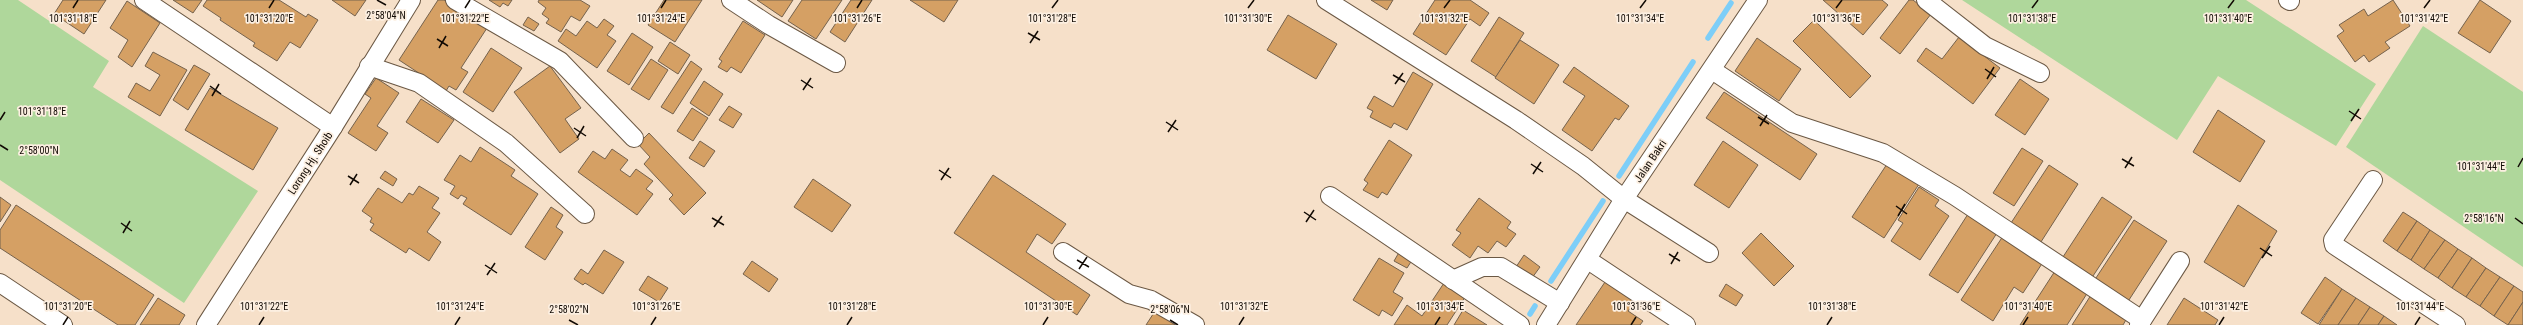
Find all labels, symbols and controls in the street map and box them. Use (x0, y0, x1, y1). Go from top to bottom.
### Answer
text: 2°58'04"N (366, 10, 406, 21)
text: 101°31'18"E (49, 13, 97, 24)
text: 101°31'20"E (245, 13, 293, 24)
text: 101°31'22"E (441, 13, 489, 24)
text: 101°31'24"E (637, 13, 685, 24)
text: 101°31'26"E (833, 13, 881, 24)
text: 101°31'28"E (1028, 13, 1076, 24)
text: 101°31'30"E (1224, 13, 1272, 24)
text: 101°31'32"E (1420, 13, 1468, 24)
text: 101°31'34"E (1616, 13, 1664, 24)
text: 101°31'36"E (1812, 13, 1860, 24)
text: 101°31'38"E (2008, 13, 2056, 24)
text: 101°31'40"E (2204, 13, 2252, 24)
text: 101°31'42"E (2400, 13, 2448, 24)
text: 101°31'18"E (18, 106, 66, 117)
street label: Lorong Hj. Shoib (285, 130, 335, 197)
street label: Jalan Bakri (1632, 138, 1669, 185)
text: 2°58'00"N (19, 145, 59, 156)
text: 101°31'44"E (2457, 161, 2505, 172)
text: 2°58'16"N (2464, 213, 2504, 224)
text: 101°31'20"E (44, 301, 92, 312)
text: 101°31'22"E (240, 301, 288, 312)
text: 101°31'24"E (436, 301, 484, 312)
text: 101°31'26"E (632, 301, 680, 312)
text: 101°31'28"E (828, 301, 876, 312)
text: 101°31'30"E (1024, 301, 1072, 312)
text: 101°31'32"E (1220, 301, 1268, 312)
text: 101°31'34"E (1416, 301, 1464, 312)
text: 101°31'36"E (1612, 301, 1660, 312)
text: 101°31'38"E (1808, 301, 1856, 312)
text: 101°31'40"E (2004, 301, 2052, 312)
text: 101°31'42"E (2200, 301, 2248, 312)
text: 101°31'44"E (2396, 301, 2444, 312)
text: 2°58'02"N (549, 304, 589, 315)
text: 2°58'06"N (1150, 304, 1190, 315)

